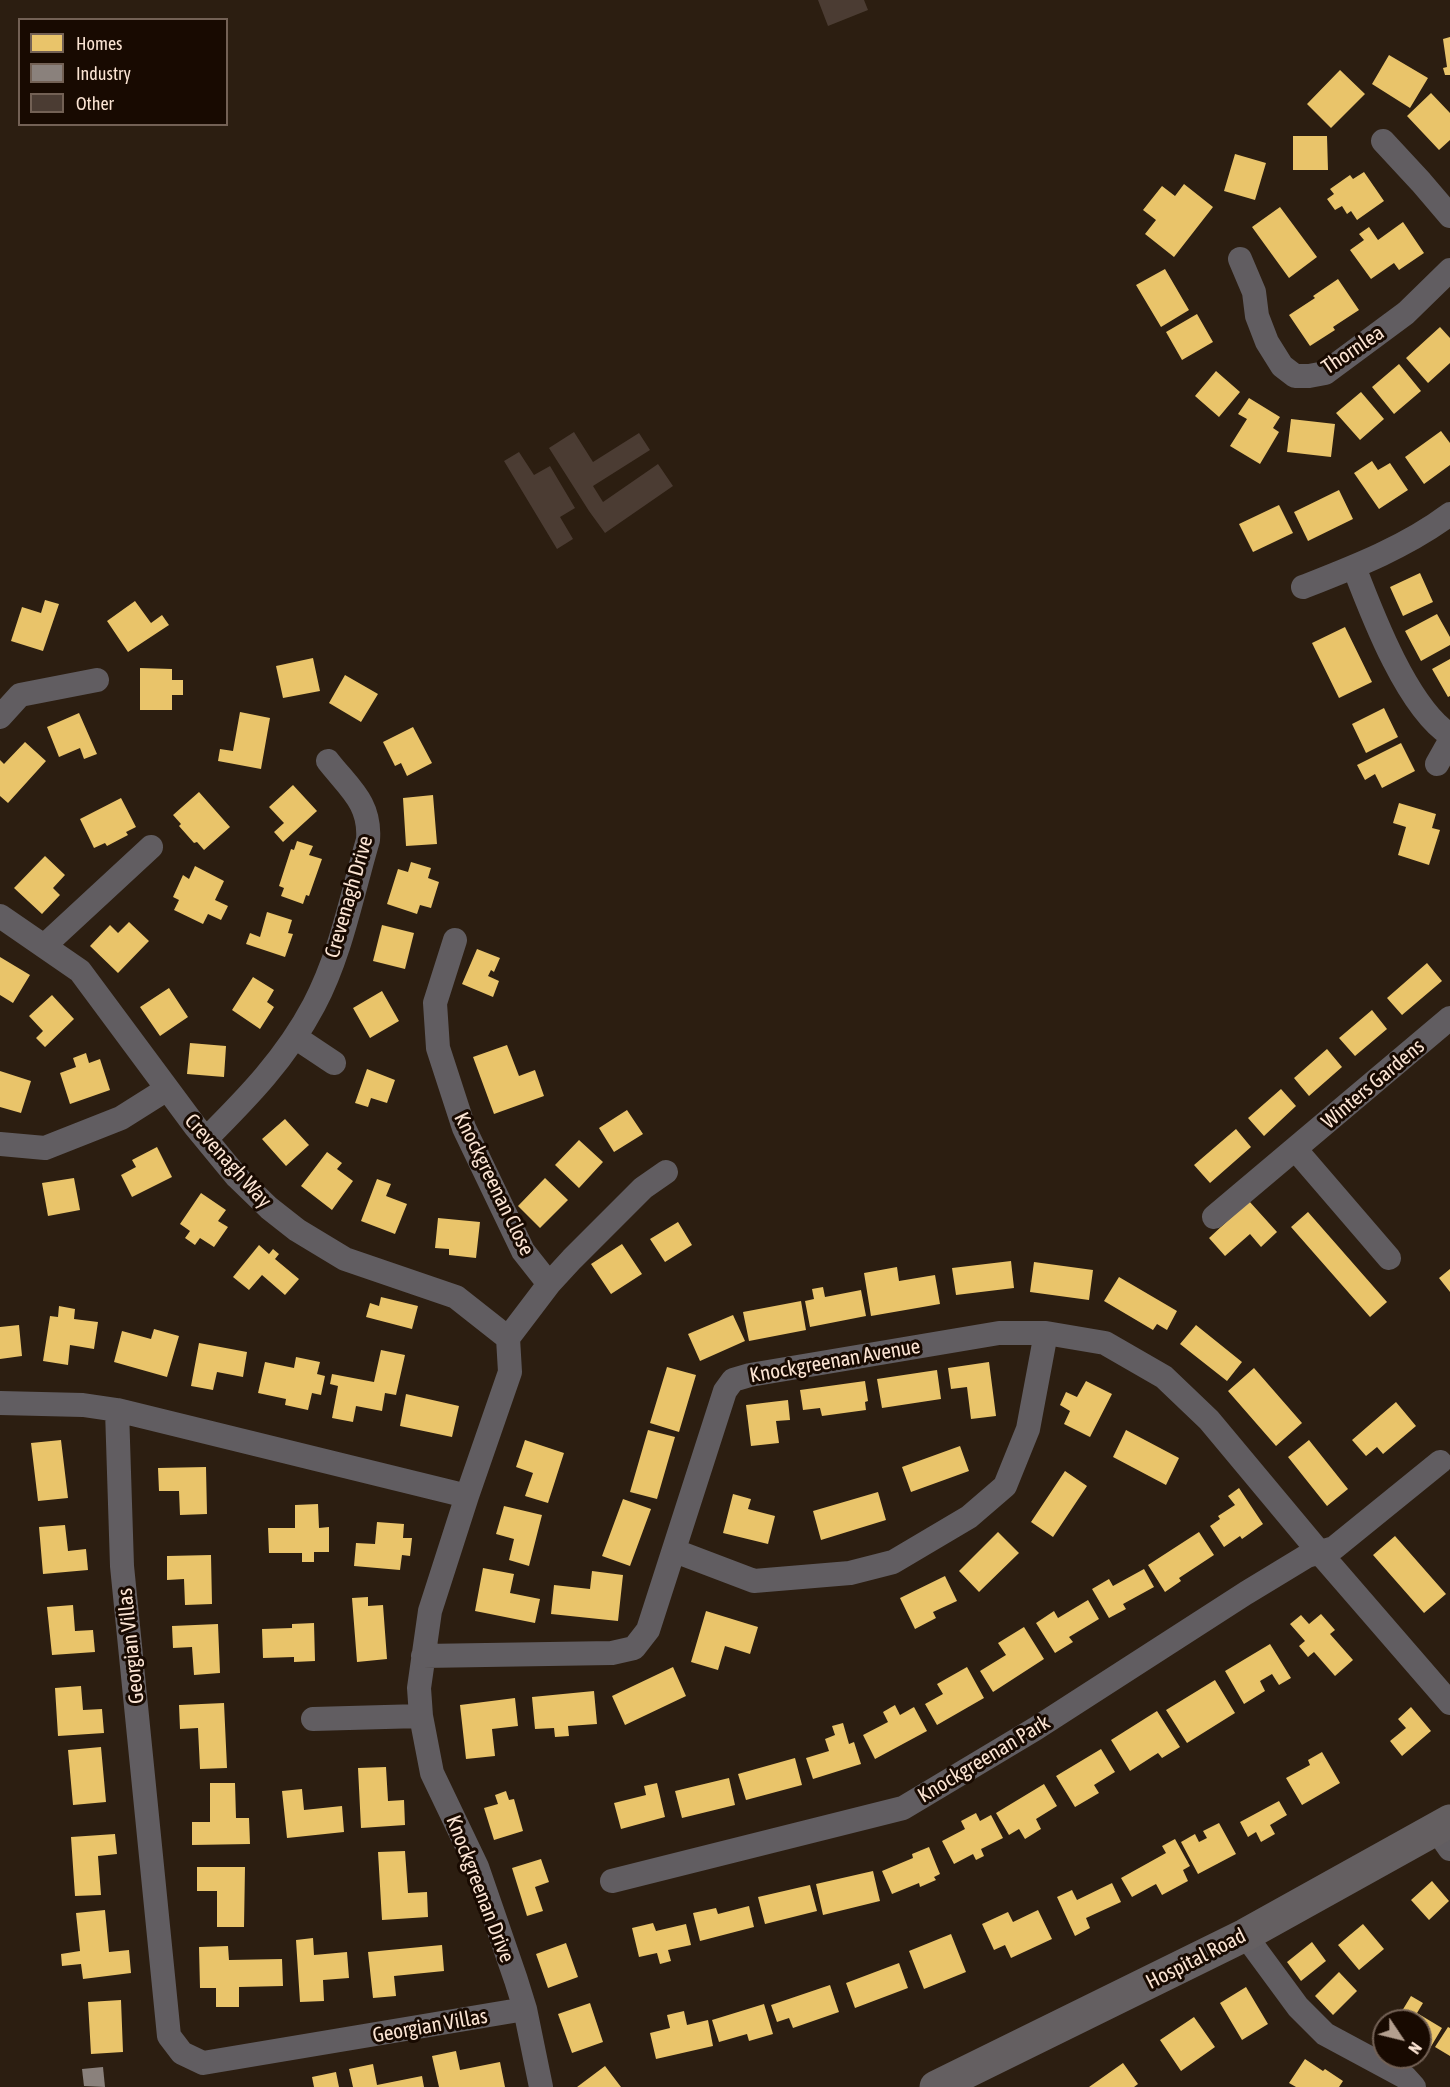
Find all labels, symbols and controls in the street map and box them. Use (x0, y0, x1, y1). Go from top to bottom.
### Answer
legend (18, 18, 228, 126)
text: Homes (76, 33, 122, 54)
text: Industry (76, 63, 131, 84)
text: Other (76, 93, 114, 114)
street label: Thornlea (1317, 320, 1389, 380)
street label: Crevenagh Drive (320, 833, 378, 961)
street label: Winters Gardens (1317, 1034, 1429, 1134)
street label: Knockgreenan Close (448, 1108, 540, 1260)
street label: Crevenagh Way (179, 1109, 277, 1213)
street label: Knockgreenan Avenue (748, 1334, 922, 1388)
street label: Georgian Villas (112, 1587, 150, 1705)
street label: Knockgreenan Park (913, 1710, 1055, 1808)
street label: Knockgreenan Drive (440, 1812, 520, 1966)
street label: Hospital Road (1142, 1923, 1250, 1995)
street label: Georgian Villas (371, 2004, 489, 2048)
north arrow (1372, 2009, 1432, 2069)
text: N (1405, 2039, 1425, 2057)

